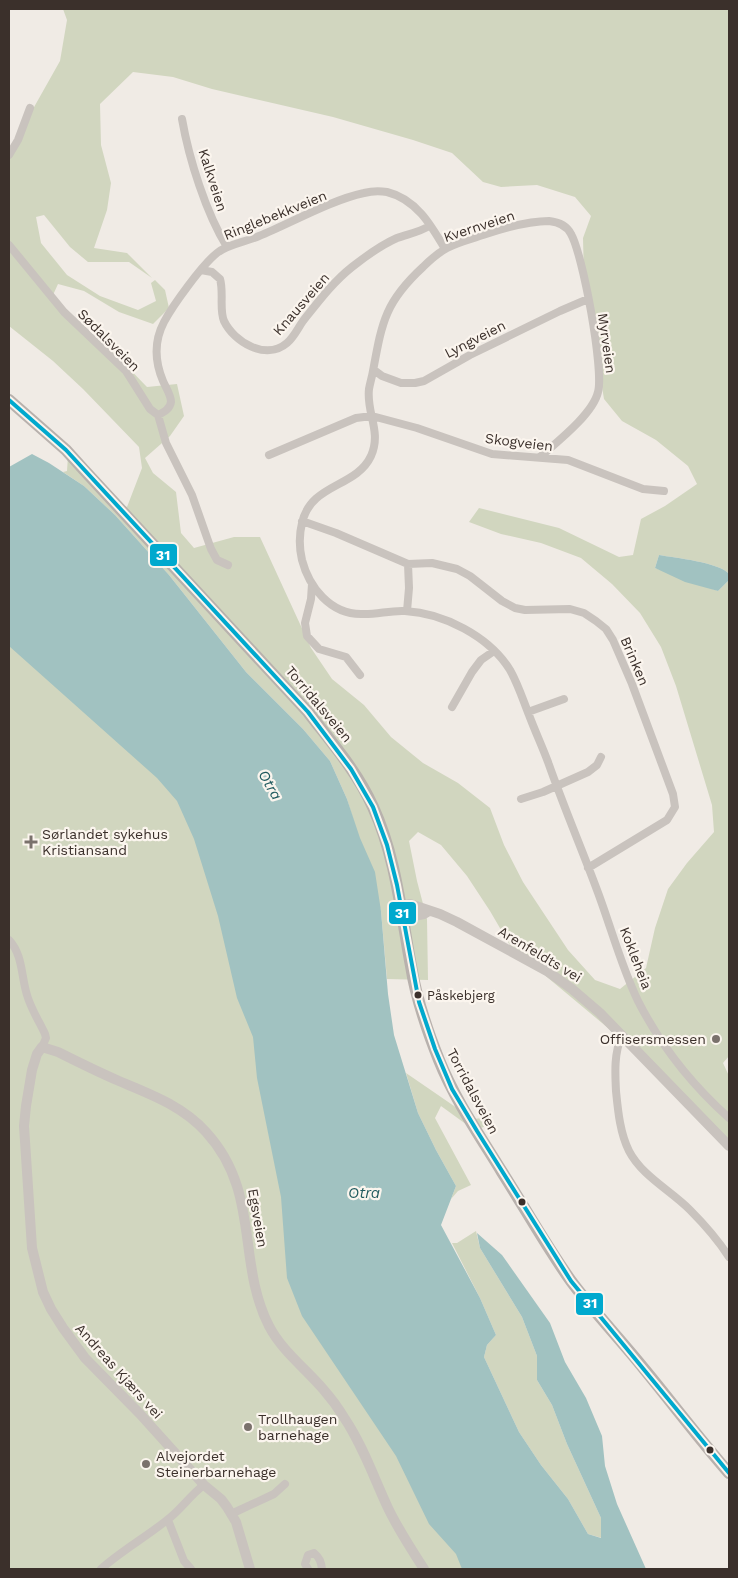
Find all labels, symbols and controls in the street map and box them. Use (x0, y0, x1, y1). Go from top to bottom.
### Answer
street label: Kalkveien (195, 147, 231, 213)
street label: Ringlebekkveien (221, 187, 329, 243)
street label: Kvernveien (441, 207, 517, 245)
street label: Knausveien (270, 270, 332, 338)
street label: Sødalsveien (75, 306, 143, 374)
street label: Myrveien (595, 312, 619, 374)
street label: Lyngveien (442, 317, 508, 361)
street label: Skogveien (484, 430, 554, 454)
line badge: 31 (149, 543, 178, 567)
text: 31 (156, 547, 170, 563)
street label: Brinken (618, 634, 652, 688)
street label: Torridalsveien (283, 663, 355, 745)
water label: Otra (254, 767, 286, 803)
place label: Sørlandet sykehus Kristiansand (42, 826, 168, 858)
marker: Sørlandet sykehus Kristiansand (24, 835, 38, 849)
line badge: 31 (388, 901, 417, 925)
text: 31 (395, 905, 409, 921)
street label: Arenfeldts vei (495, 923, 585, 985)
street label: Kokleheia (617, 924, 655, 992)
place label: Påskebjerg (427, 988, 495, 1003)
marker: Påskebjerg (413, 990, 423, 1000)
place label: Offisersmessen (600, 1031, 706, 1047)
marker: Offisersmessen (710, 1033, 722, 1045)
street label: Torridalsveien (444, 1046, 502, 1136)
water label: Otra (348, 1184, 380, 1202)
street label: Egsveien (245, 1187, 271, 1249)
unlabelled marker (517, 1197, 527, 1207)
line badge: 31 (575, 1292, 604, 1316)
text: 31 (583, 1295, 597, 1311)
street label: Andreas Kjærs vei (72, 1320, 166, 1422)
place label: Trollhaugen barnehage (258, 1411, 337, 1443)
marker: Trollhaugen barnehage (242, 1421, 254, 1433)
unlabelled marker (705, 1445, 715, 1455)
place label: Alvejordet Steinerbarnehage (156, 1448, 276, 1480)
marker: Alvejordet Steinerbarnehage (140, 1458, 152, 1470)

